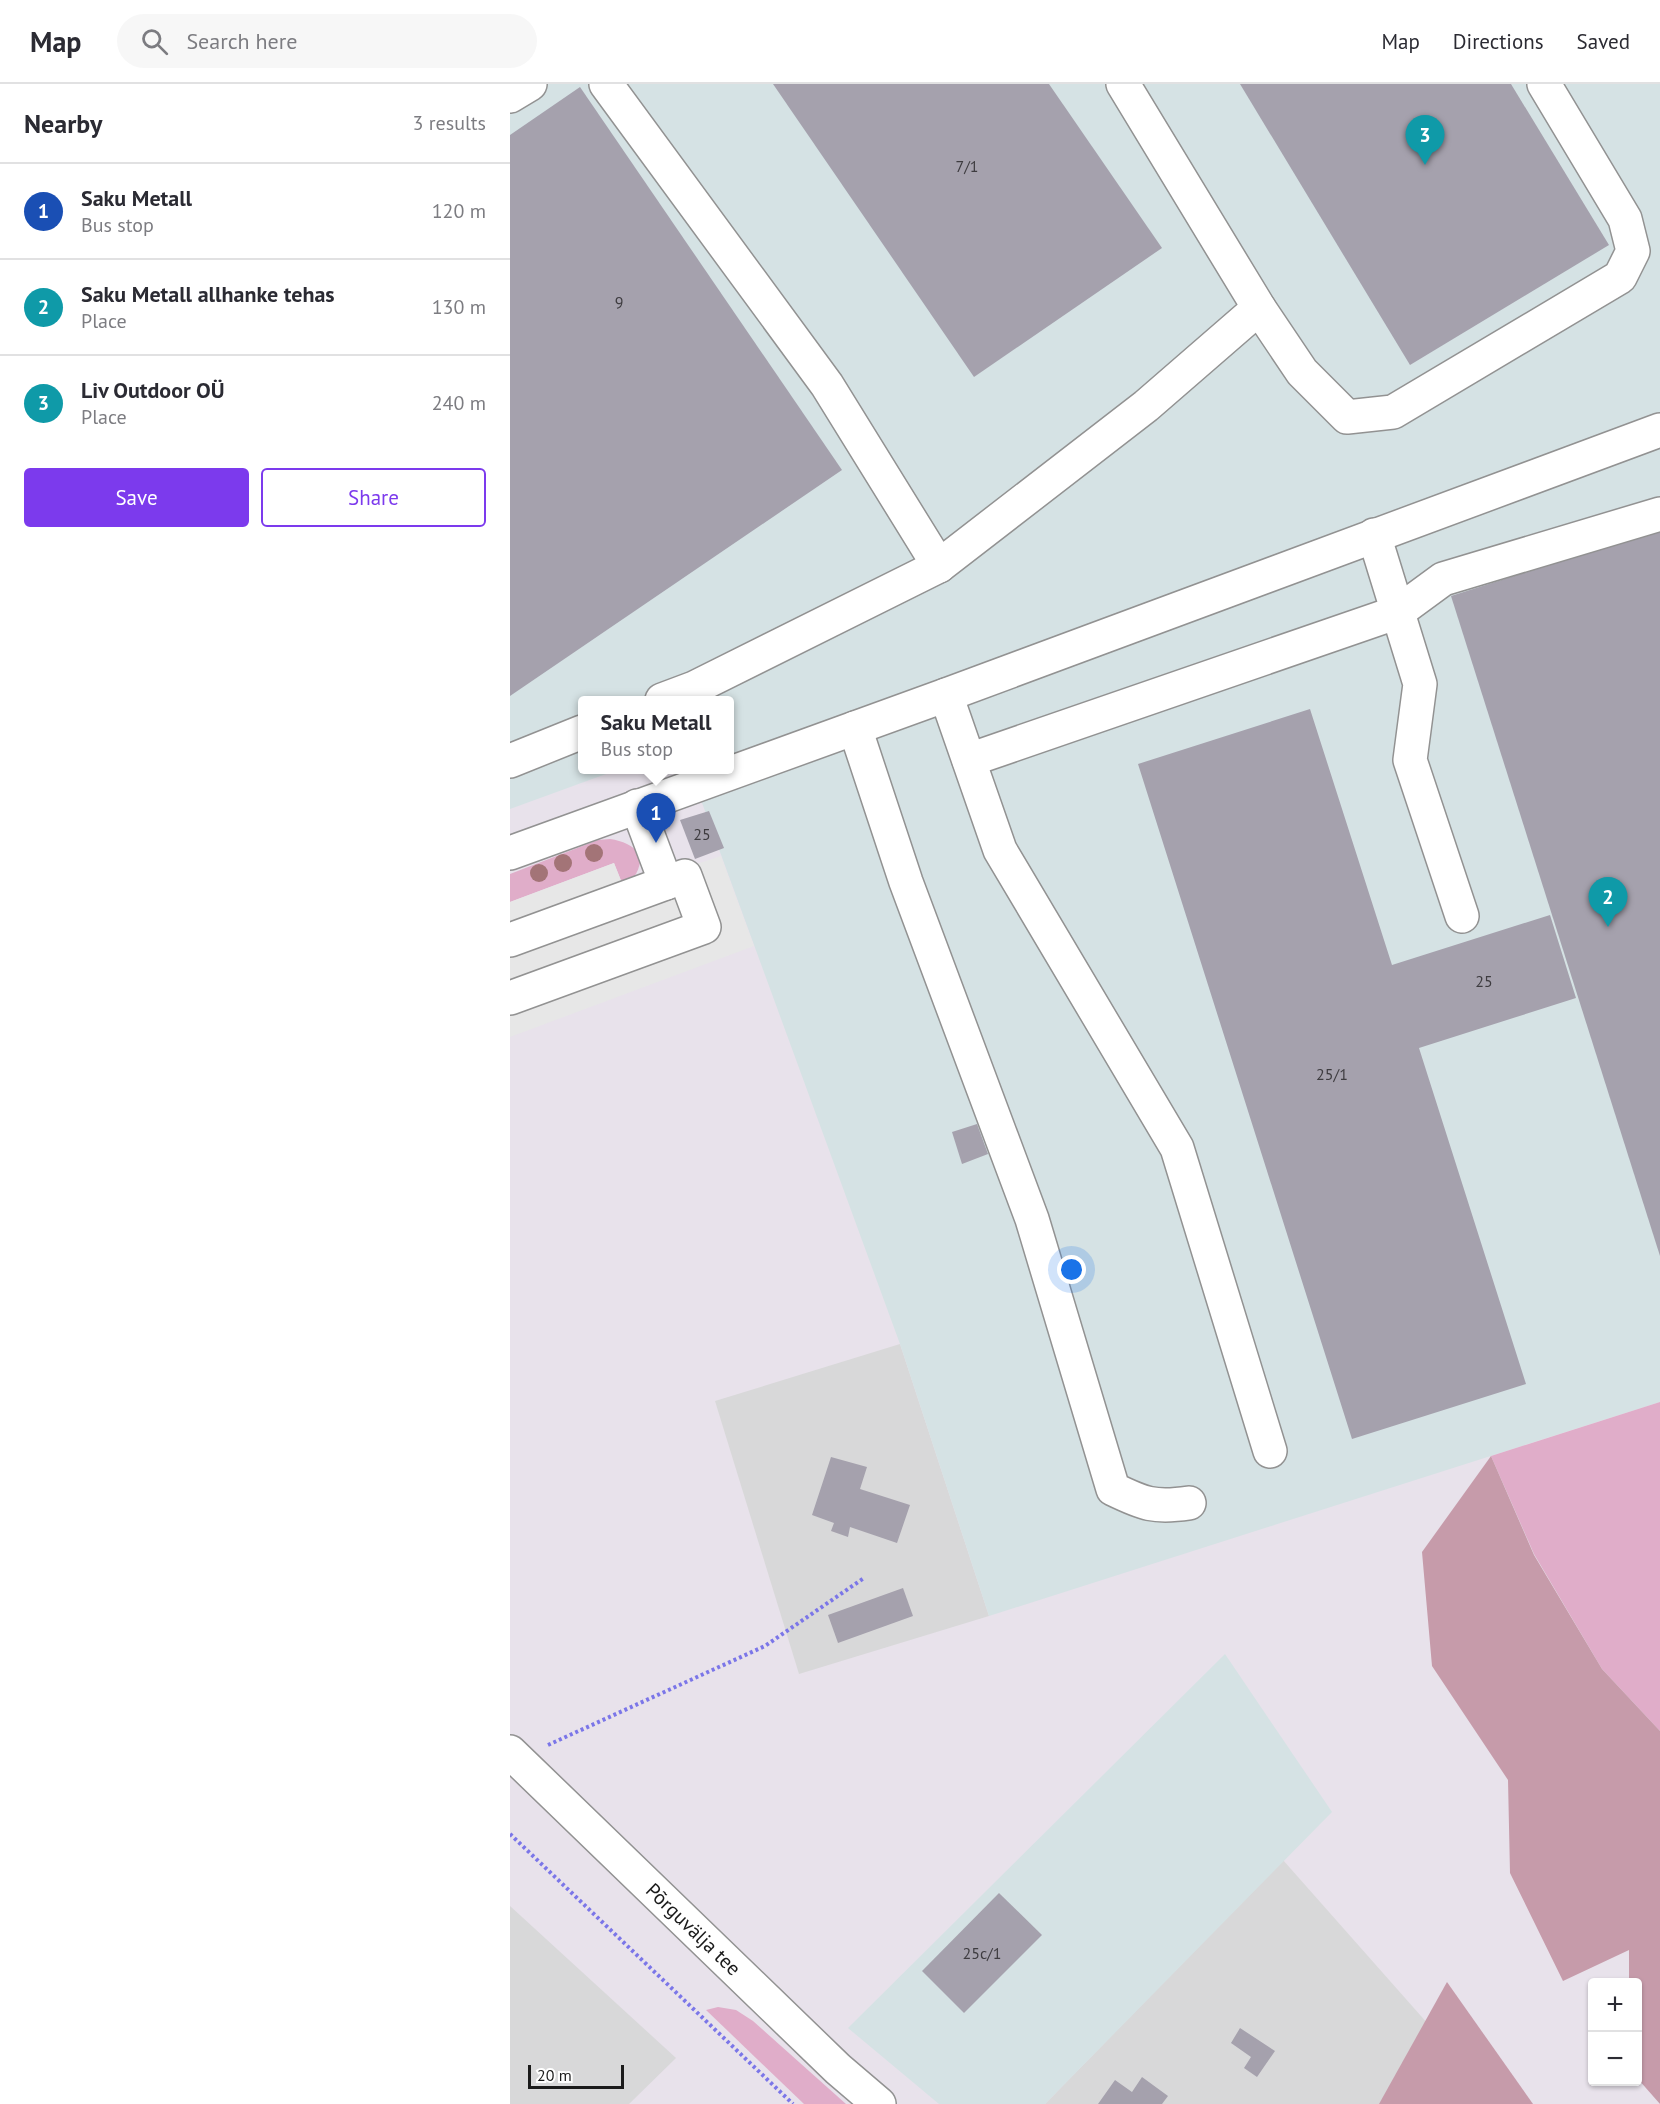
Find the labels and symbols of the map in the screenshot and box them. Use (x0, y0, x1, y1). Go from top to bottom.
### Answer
pin: 3 (1406, 116, 1444, 165)
house number: 7/1 (955, 156, 979, 176)
house number: 9 (615, 292, 623, 312)
pin: 1 (636, 794, 676, 843)
house number: 25 (693, 824, 711, 844)
pin: 2 (1588, 878, 1628, 927)
house number: 25 (1475, 971, 1493, 991)
house number: 25/1 (1316, 1064, 1348, 1084)
your location (1057, 1255, 1086, 1284)
street label: Põrguvälja tee (640, 1877, 746, 1981)
house number: 25c/1 (962, 1943, 1002, 1963)
scale bar (528, 2062, 624, 2090)

